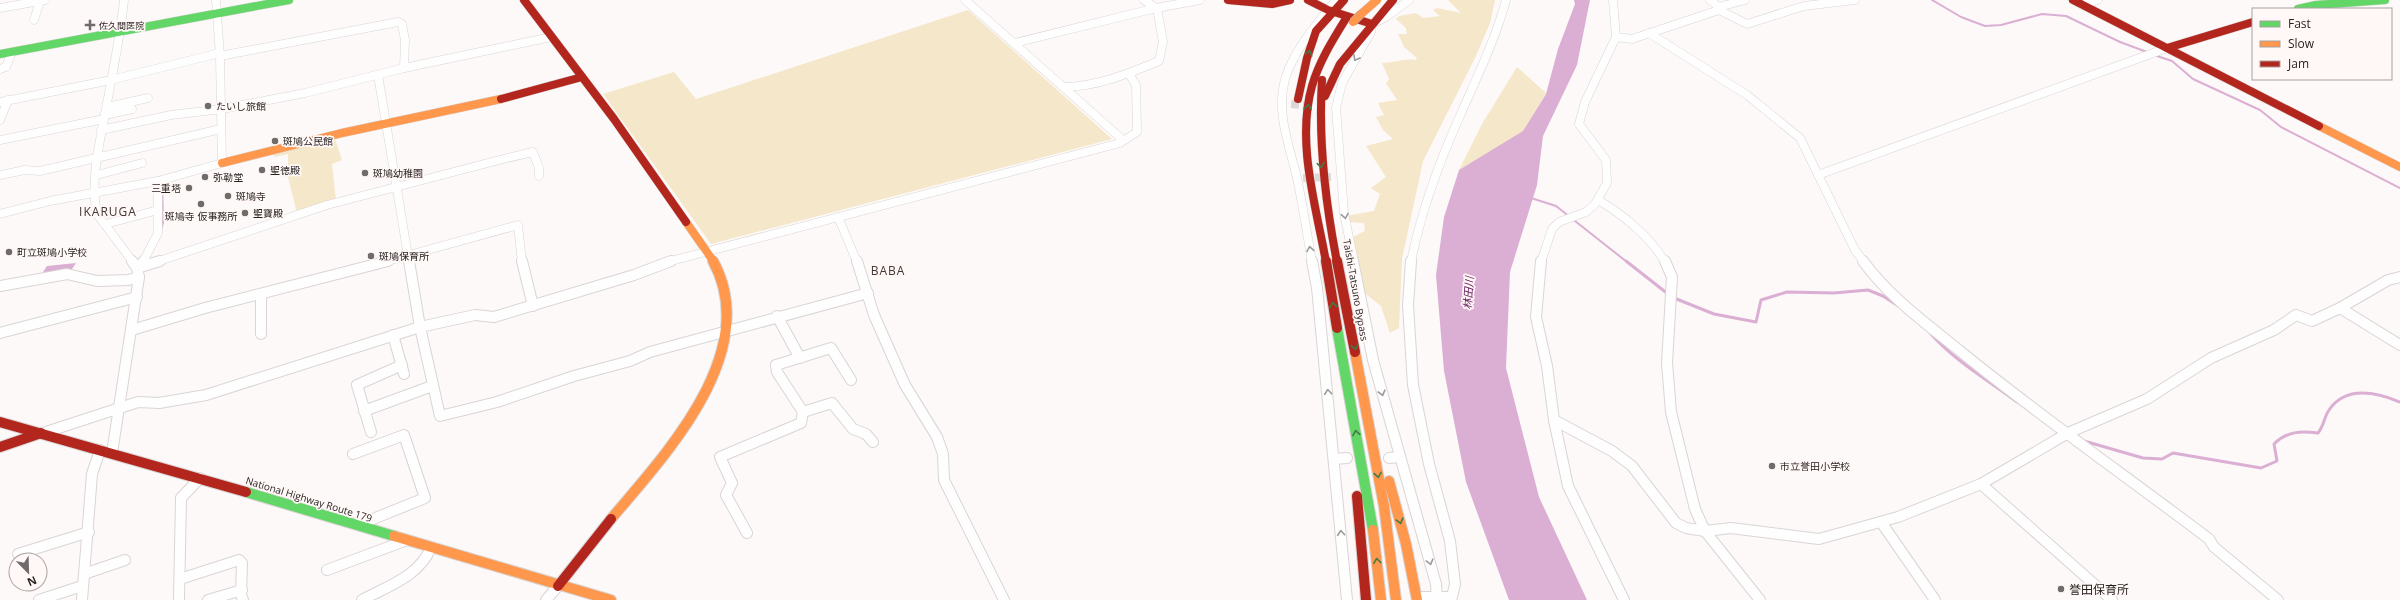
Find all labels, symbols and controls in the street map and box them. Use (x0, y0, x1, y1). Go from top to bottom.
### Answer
legend (2252, 8, 2392, 80)
text: Fast (2288, 15, 2311, 32)
marker: 佐久間医院 (84, 19, 96, 31)
place label: 佐久間医院 (98, 19, 144, 32)
text: Slow (2288, 35, 2315, 52)
one-way arrow (1304, 50, 1313, 57)
one-way arrow (1353, 54, 1360, 61)
text: Jam (2287, 55, 2309, 72)
place label: たいし旅館 (216, 99, 266, 113)
marker: たいし旅館 (203, 101, 213, 111)
one-way arrow (1303, 104, 1312, 110)
place label: 斑鳩公民館 (283, 134, 333, 148)
marker: 斑鳩公民館 (270, 136, 280, 146)
one-way arrow (1316, 161, 1325, 168)
place label: 聖徳殿 (270, 163, 300, 177)
marker: 聖徳殿 (257, 165, 267, 175)
place label: 斑鳩幼稚園 (373, 166, 423, 180)
marker: 斑鳩幼稚園 (360, 168, 370, 178)
place label: 弥勒堂 (213, 170, 243, 184)
marker: 弥勒堂 (200, 172, 210, 182)
place label: 三重塔 (151, 181, 181, 195)
marker: 三重塔 (184, 183, 194, 193)
place label: 斑鳩寺 (236, 189, 266, 203)
marker: 斑鳩寺 (223, 191, 233, 201)
marker: 斑鳩寺 仮事務所 (196, 199, 206, 209)
district label: IKARUGA (79, 203, 137, 220)
place label: 聖寶殿 (253, 206, 283, 220)
marker: 聖寶殿 (240, 208, 250, 218)
place label: 斑鳩寺 仮事務所 (165, 209, 237, 223)
one-way arrow (1340, 213, 1349, 219)
street label: Taishi-Tatsuno Bypass (1340, 238, 1372, 342)
place label: 町立斑鳩小学校 (17, 245, 87, 259)
one-way arrow (1306, 246, 1315, 252)
marker: 町立斑鳩小学校 (4, 247, 14, 257)
place label: 斑鳩保育所 (379, 249, 429, 263)
marker: 斑鳩保育所 (366, 251, 376, 261)
district label: BABA (871, 262, 905, 279)
water label: 林田川 (1459, 275, 1477, 310)
one-way arrow (1329, 302, 1338, 308)
one-way arrow (1350, 344, 1359, 351)
one-way arrow (1324, 389, 1333, 395)
one-way arrow (1377, 389, 1386, 396)
one-way arrow (1352, 430, 1360, 436)
place label: 市立誉田小学校 (1780, 459, 1850, 473)
marker: 市立誉田小学校 (1767, 461, 1777, 471)
one-way arrow (1374, 472, 1382, 478)
street label: National Highway Route 179 (244, 473, 374, 525)
one-way arrow (1395, 517, 1404, 524)
one-way arrow (1337, 530, 1346, 536)
north arrow (8, 552, 48, 592)
one-way arrow (1373, 558, 1382, 564)
one-way arrow (1425, 559, 1434, 566)
text: N (25, 573, 39, 590)
place label: 誉田保育所 (2069, 581, 2129, 598)
marker: 誉田保育所 (2056, 584, 2066, 594)

